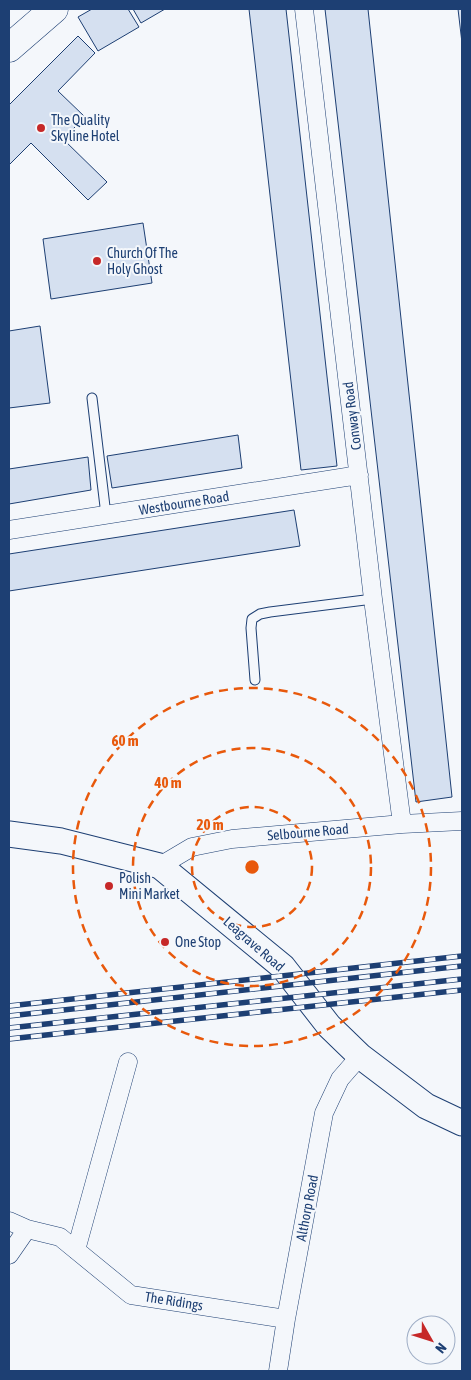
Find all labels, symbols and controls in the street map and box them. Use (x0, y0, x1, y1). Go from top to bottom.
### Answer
place label: The Quality Skyline Hotel (51, 112, 120, 144)
marker: The Quality Skyline Hotel (35, 122, 47, 134)
place label: Church Of The Holy Ghost (107, 245, 178, 277)
marker: Church Of The Holy Ghost (91, 255, 103, 267)
street label: Conway Road (340, 381, 364, 451)
street label: Westbourne Road (138, 488, 230, 518)
text: 60 m (112, 732, 139, 749)
text: 40 m (154, 774, 182, 791)
text: 20 m (197, 816, 224, 833)
street label: Selbourne Road (267, 820, 349, 844)
centre of rings (243, 858, 261, 876)
place label: Polish Mini Market (119, 870, 180, 902)
marker: Polish Mini Market (103, 880, 115, 892)
street label: Leagrave Road (220, 913, 288, 975)
place label: One Stop (175, 934, 222, 950)
marker: One Stop (159, 936, 171, 948)
street label: Althorp Road (293, 1173, 321, 1243)
street label: The Ridings (144, 1289, 204, 1314)
north arrow (406, 1315, 456, 1365)
text: N (432, 1340, 450, 1356)

